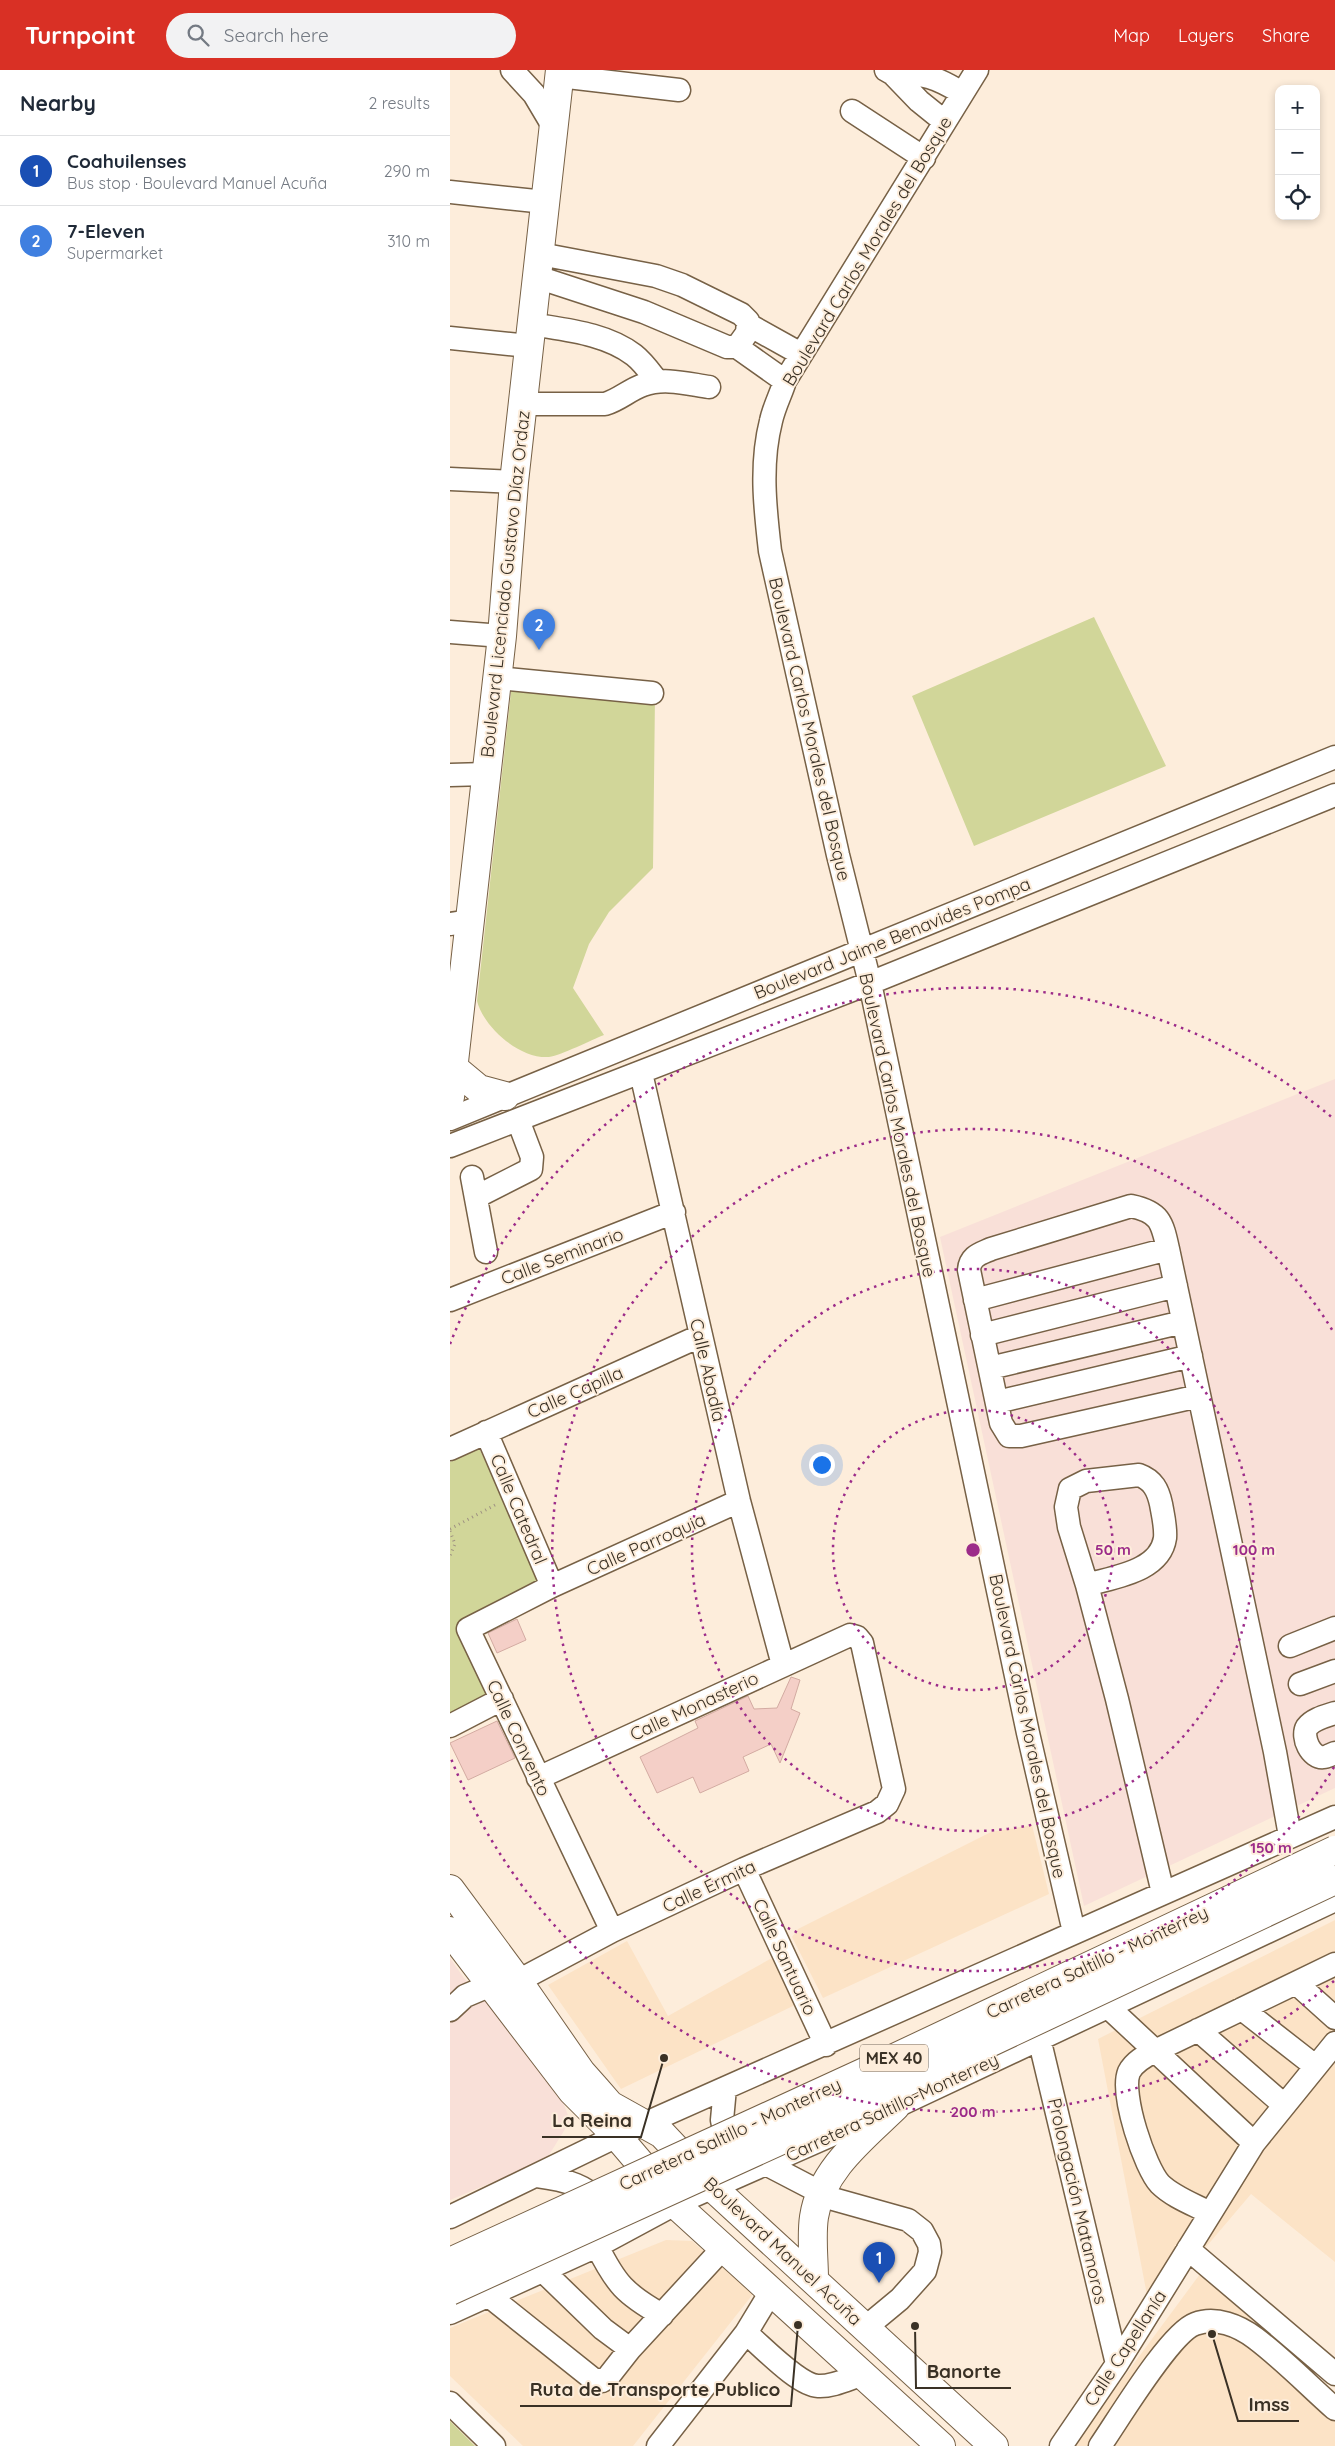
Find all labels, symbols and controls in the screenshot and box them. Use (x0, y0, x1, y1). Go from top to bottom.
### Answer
search box (166, 13, 516, 58)
text: Turnpoint (25, 20, 136, 50)
icon: search (184, 21, 212, 49)
text: Search here (224, 23, 329, 47)
text: Map (1113, 24, 1150, 47)
text: Layers (1178, 24, 1234, 47)
text: Share (1262, 24, 1310, 47)
map controls (1275, 85, 1320, 220)
button: + (1275, 85, 1320, 130)
text: Nearby (20, 90, 96, 116)
text: 2 results (368, 93, 430, 113)
street label: Boulevard Carlos Morales del Bosque (777, 112, 957, 390)
button: − (1275, 130, 1320, 175)
text: Coahuilenses (67, 149, 186, 173)
text: 1 (33, 161, 39, 181)
text: 290 m (384, 161, 430, 181)
text: Bus stop · Boulevard Manuel Acuña (67, 173, 327, 193)
button: locate (1275, 175, 1320, 220)
text: 7-Eleven (67, 219, 145, 243)
text: 2 (31, 231, 41, 251)
text: 310 m (387, 231, 430, 251)
text: Supermarket (67, 243, 163, 263)
street label: Boulevard Licenciado Gustavo Díaz Ordaz (475, 409, 535, 759)
street label: Boulevard Carlos Morales del Bosque (764, 575, 856, 883)
pin: 2 (523, 609, 555, 650)
street label: Boulevard Jaime Benavides Pompa (750, 872, 1034, 1004)
street label: Boulevard Carlos Morales del Bosque (854, 971, 942, 1279)
street label: Calle Seminario (497, 1222, 627, 1290)
street label: Calle Abadía (685, 1316, 731, 1424)
street label: Calle Capilla (524, 1361, 626, 1423)
street label: Calle Catedral (485, 1450, 553, 1568)
your location (809, 1452, 835, 1478)
street label: Calle Parroquia (583, 1508, 709, 1580)
text: 50 m (1095, 1540, 1131, 1559)
text: 100 m (1233, 1540, 1275, 1559)
centre of rings (964, 1541, 982, 1559)
street label: Boulevard Carlos Morales del Bosque (984, 1572, 1072, 1880)
street label: Calle Monasterio (626, 1666, 762, 1746)
street label: Calle Convento (482, 1676, 556, 1800)
text: 150 m (1250, 1838, 1292, 1857)
street label: Calle Ermita (659, 1854, 759, 1918)
street label: Calle Santuario (748, 1895, 822, 2019)
street label: Carretera Saltillo - Monterrey (982, 1900, 1212, 2024)
road number: MEX 40 (860, 2045, 928, 2072)
street label: Carretera Saltillo-Monterrey (782, 2048, 1002, 2166)
street label: Carretera Saltillo - Monterrey (615, 2072, 845, 2196)
street label: Prolongación Matamoros (1043, 2096, 1113, 2306)
text: 200 m (951, 2102, 996, 2121)
callout: La Reina (542, 2103, 641, 2137)
text: La Reina (552, 2108, 632, 2132)
street label: Boulevard Manuel Acuña (699, 2172, 867, 2330)
pin: 1 (863, 2242, 895, 2283)
street label: Calle Capellanía (1079, 2286, 1171, 2410)
callout: Banorte (916, 2354, 1011, 2388)
text: Banorte (927, 2359, 1001, 2383)
callout: Ruta de Transporte Publico (520, 2372, 791, 2406)
text: Ruta de Transporte Publico (530, 2377, 781, 2401)
callout: Imss (1238, 2387, 1299, 2421)
text: Imss (1248, 2392, 1290, 2416)

